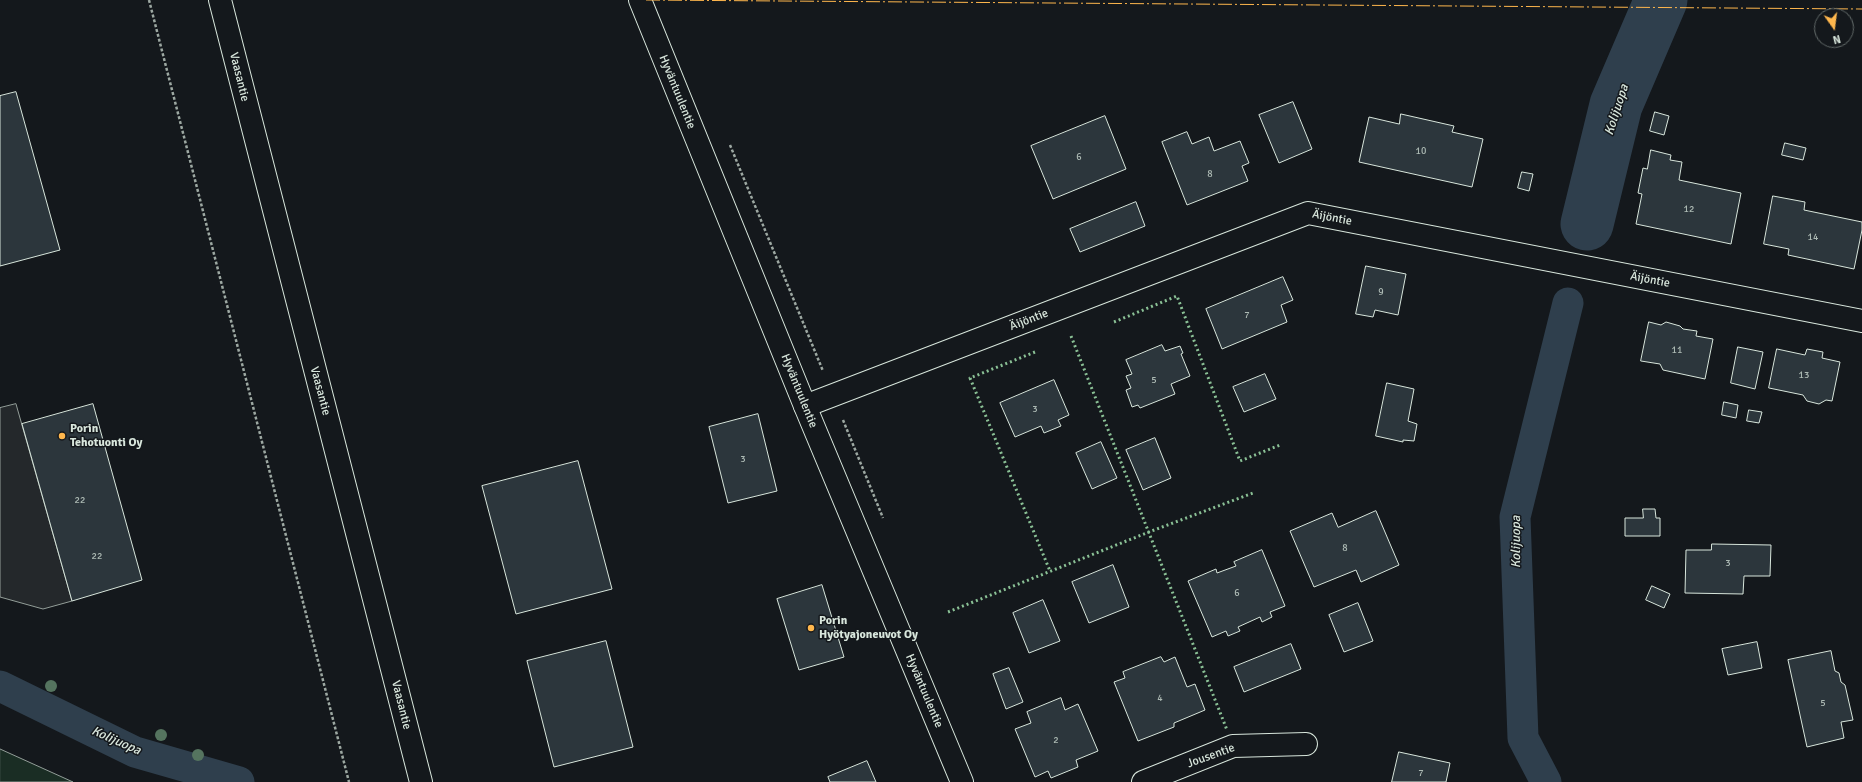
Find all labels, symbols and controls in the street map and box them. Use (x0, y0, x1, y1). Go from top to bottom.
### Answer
north arrow (1814, 8, 1854, 48)
text: N (1831, 32, 1842, 46)
street label: Vaasantie (226, 51, 252, 103)
street label: Hyväntuulentie (656, 53, 698, 131)
water label: Kolijuopa (1601, 83, 1633, 137)
house number: 10 (1416, 145, 1426, 157)
house number: 6 (1076, 151, 1082, 163)
house number: 8 (1207, 168, 1213, 180)
house number: 12 (1684, 203, 1694, 215)
street label: Äijöntie (1311, 207, 1353, 229)
house number: 14 (1808, 231, 1818, 243)
street label: Äijöntie (1629, 269, 1671, 291)
house number: 9 (1378, 286, 1384, 298)
street label: Äijöntie (1008, 306, 1050, 334)
house number: 7 (1244, 309, 1250, 321)
house number: 11 (1672, 344, 1682, 356)
street label: Hyväntuulentie (778, 352, 820, 430)
street label: Vaasantie (307, 365, 333, 417)
house number: 13 (1799, 369, 1809, 381)
house number: 5 (1151, 374, 1157, 386)
house number: 3 (1032, 403, 1038, 415)
place label: Porin Tehotuonti Oy (70, 422, 142, 450)
marker: Porin Tehotuonti Oy (57, 431, 67, 441)
house number: 3 (740, 453, 746, 465)
house number: 22 (75, 494, 85, 506)
water label: Kolijuopa (1509, 516, 1525, 568)
house number: 8 (1342, 542, 1348, 554)
house number: 22 (92, 550, 102, 562)
house number: 3 (1725, 557, 1731, 569)
house number: 6 (1234, 587, 1240, 599)
place label: Porin Hyötyajoneuvot Oy (819, 614, 918, 642)
marker: Porin Hyötyajoneuvot Oy (806, 623, 816, 633)
street label: Hyväntuulentie (902, 652, 946, 730)
street label: Vaasantie (388, 679, 414, 731)
house number: 4 (1157, 692, 1163, 704)
house number: 5 (1820, 697, 1826, 709)
water label: Kolijuopa (89, 723, 143, 759)
house number: 2 (1053, 734, 1059, 746)
street label: Jousentie (1185, 741, 1237, 771)
house number: 7 (1418, 767, 1424, 779)

